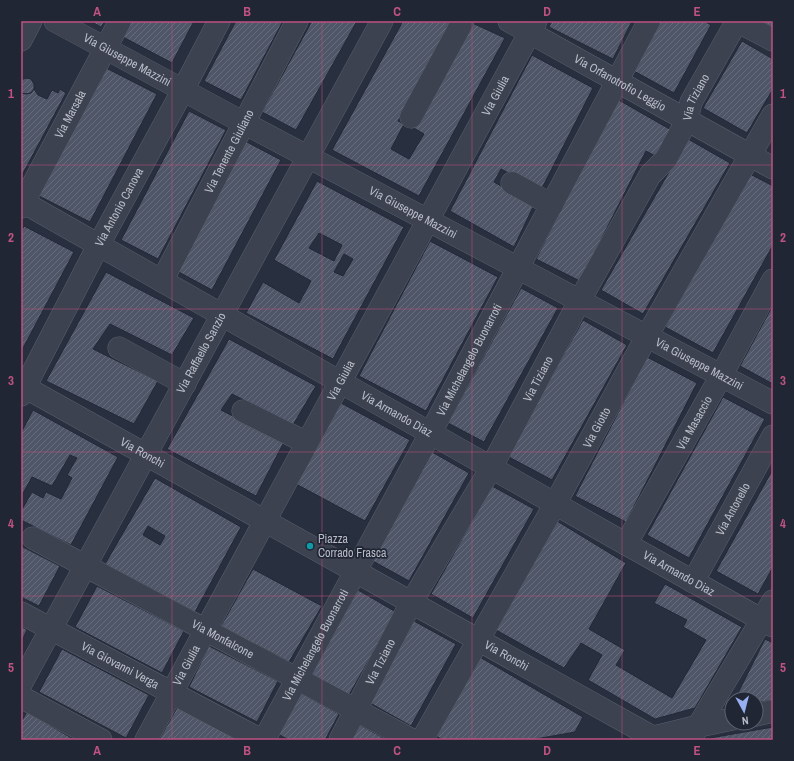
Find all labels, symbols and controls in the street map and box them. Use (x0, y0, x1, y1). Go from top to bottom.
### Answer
text: A (93, 3, 101, 20)
text: B (243, 3, 251, 20)
text: C (393, 3, 401, 20)
text: D (543, 3, 551, 20)
text: E (693, 3, 701, 20)
street label: Via Giuseppe Mazzini (81, 30, 174, 90)
street label: Via Orfanotrofio Leggio (571, 51, 669, 115)
street label: Via Tiziano (679, 71, 713, 122)
street label: Via Giulia (478, 72, 513, 119)
text: 1 (8, 85, 14, 102)
text: 1 (780, 85, 786, 102)
street label: Via Marsala (51, 87, 90, 141)
street label: Via Tenente Giuliano (201, 107, 258, 196)
street label: Via Antonio Canova (91, 164, 147, 249)
street label: Via Giuseppe Mazzini (366, 183, 460, 242)
text: 2 (8, 229, 14, 246)
text: 2 (780, 229, 786, 246)
street label: Via Michelangelo Buonarroti (433, 301, 506, 419)
street label: Via Raffaello Sanzio (173, 310, 230, 396)
street label: Via Giuseppe Mazzini (653, 334, 746, 394)
street label: Via Tiziano (519, 353, 557, 405)
street label: Via Giulia (324, 357, 359, 404)
text: 3 (8, 372, 14, 389)
text: 3 (780, 372, 786, 389)
street label: Via Armando Diaz (358, 387, 436, 441)
street label: Via Masaccio (673, 393, 716, 453)
street label: Via Giotto (579, 404, 614, 451)
street label: Via Ronchi (117, 434, 168, 471)
street label: Via Antonello (712, 480, 754, 538)
text: 4 (8, 515, 14, 532)
text: 4 (780, 515, 786, 532)
place label: Piazza Corrado Frasca (318, 531, 387, 561)
marker: Piazza Corrado Frasca (305, 541, 315, 551)
street label: Via Armando Diaz (640, 547, 718, 600)
street label: Via Michelangelo Buonarroti (279, 586, 352, 704)
street label: Via Monfalcone (189, 616, 257, 662)
street label: Via Tiziano (362, 636, 399, 688)
street label: Via Ronchi (482, 637, 532, 674)
street label: Via Giovanni Verga (78, 638, 162, 693)
street label: Via Giulia (169, 642, 204, 688)
text: 5 (8, 659, 14, 676)
text: 5 (780, 659, 786, 676)
north arrow (724, 691, 764, 731)
text: N (741, 714, 749, 728)
text: A (93, 742, 101, 759)
text: B (243, 742, 251, 759)
text: C (393, 742, 401, 759)
text: D (543, 742, 551, 759)
text: E (693, 742, 701, 759)

